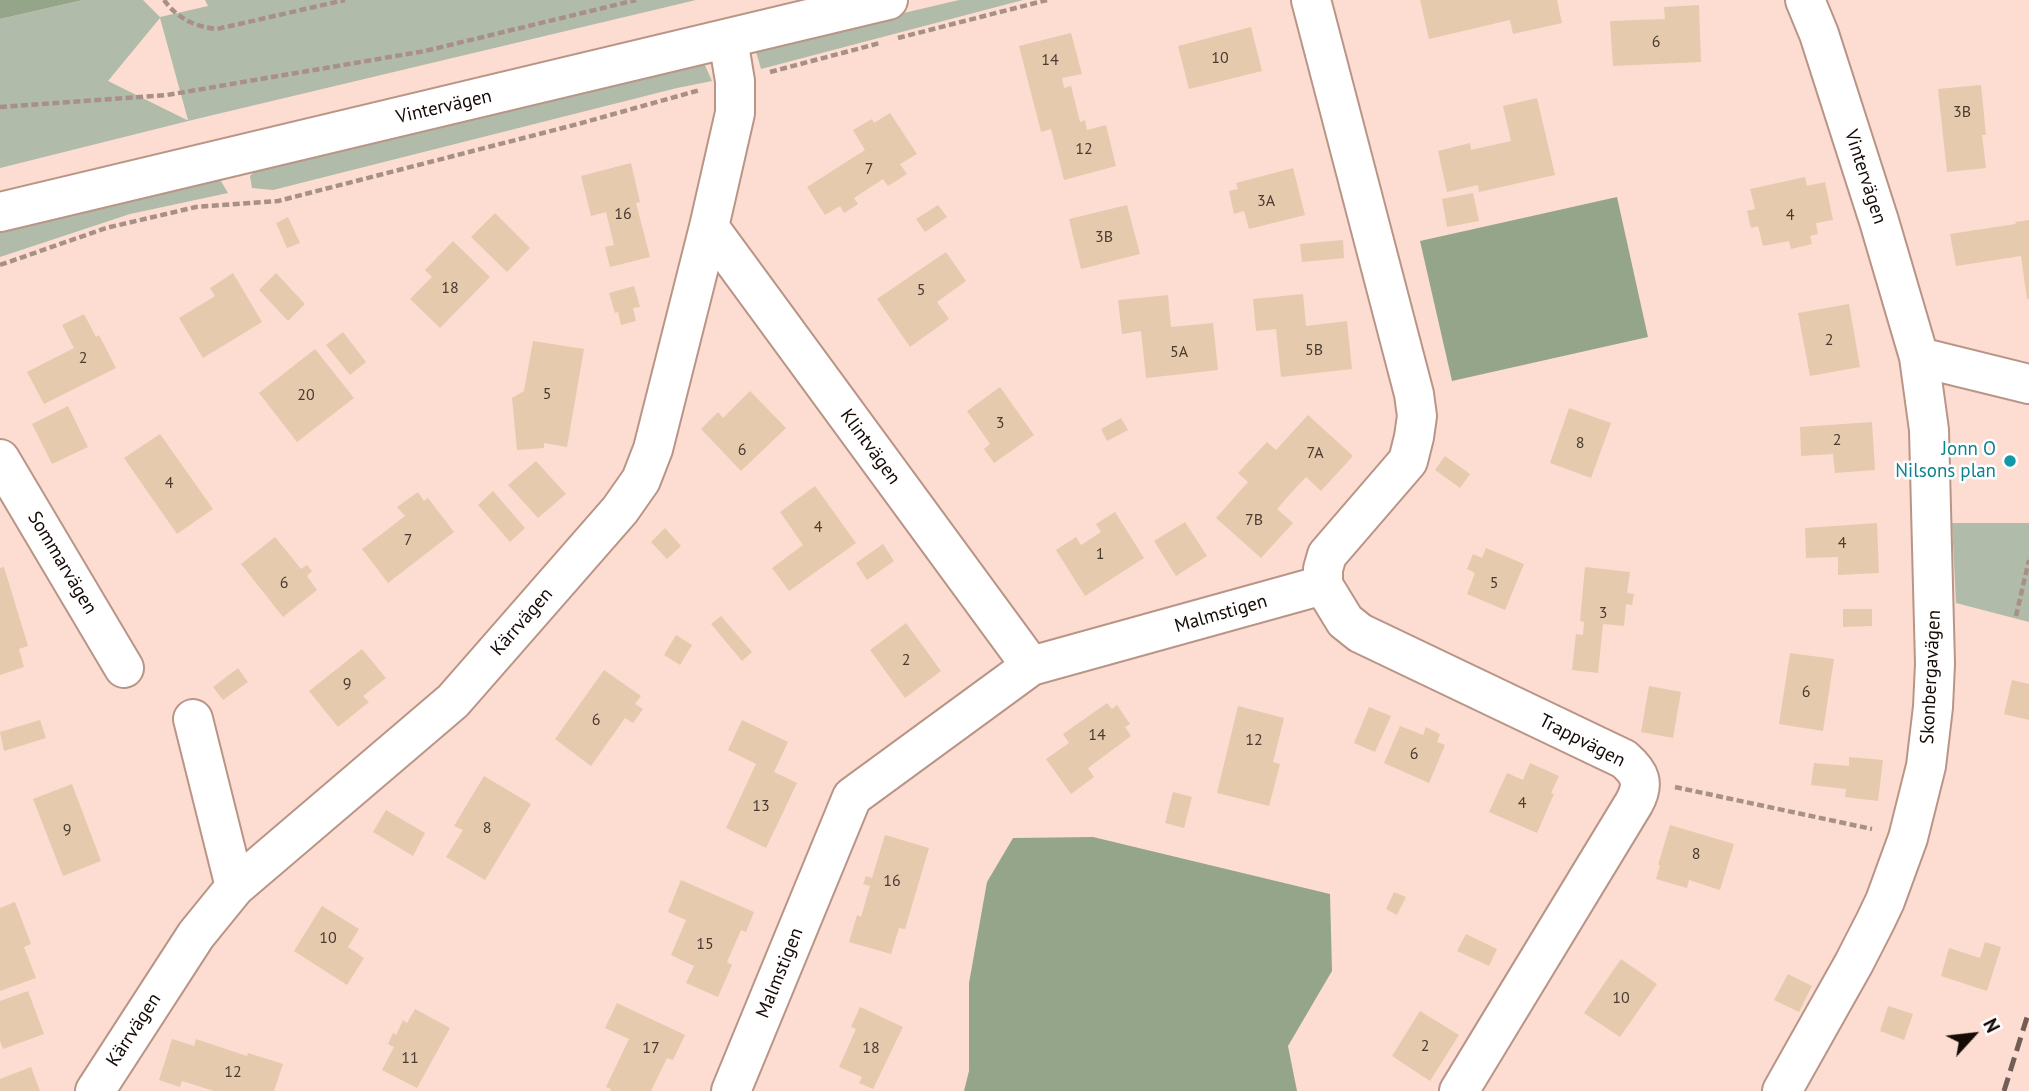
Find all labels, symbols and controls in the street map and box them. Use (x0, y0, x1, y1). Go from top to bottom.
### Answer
house number: 6 (1652, 32, 1660, 52)
house number: 10 (1211, 48, 1229, 68)
house number: 14 (1041, 50, 1059, 70)
street label: Vintervägen (394, 85, 494, 129)
house number: 3B (1953, 102, 1971, 122)
street label: Vintervägen (1839, 127, 1891, 227)
house number: 12 (1075, 139, 1093, 159)
house number: 7 (865, 159, 873, 179)
house number: 3A (1257, 191, 1275, 211)
house number: 16 (614, 204, 632, 224)
house number: 4 (1786, 205, 1794, 225)
house number: 3B (1095, 227, 1113, 247)
house number: 18 (441, 278, 459, 298)
house number: 5 (917, 280, 925, 300)
house number: 2 (1825, 330, 1833, 350)
house number: 5B (1305, 340, 1323, 360)
house number: 5A (1170, 342, 1188, 362)
house number: 2 (79, 348, 87, 368)
house number: 5 (543, 384, 551, 404)
house number: 20 (297, 385, 315, 405)
street label: Klintvägen (835, 405, 905, 489)
house number: 3 (996, 413, 1004, 433)
house number: 2 (1833, 430, 1841, 450)
house number: 8 (1576, 433, 1584, 453)
place label: Jonn O Nilsons plan (1895, 439, 1996, 483)
house number: 6 (738, 440, 746, 460)
house number: 7A (1306, 443, 1324, 463)
marker: Jonn O Nilsons plan (2002, 453, 2018, 469)
house number: 4 (165, 473, 173, 493)
street label: Sommarvägen (22, 507, 102, 619)
house number: 7B (1245, 510, 1263, 530)
house number: 4 (814, 517, 822, 537)
house number: 7 (404, 530, 412, 550)
house number: 4 (1838, 533, 1846, 553)
house number: 1 (1096, 544, 1104, 564)
house number: 6 (280, 573, 288, 593)
house number: 5 (1490, 573, 1498, 593)
street label: Kärrvägen (486, 583, 558, 661)
street label: Malmstigen (1172, 590, 1270, 638)
house number: 3 (1599, 603, 1607, 623)
street label: Skonbergavägen (1916, 609, 1946, 745)
house number: 2 (902, 650, 910, 670)
house number: 9 (343, 674, 351, 694)
house number: 6 (1802, 682, 1810, 702)
house number: 6 (592, 710, 600, 730)
street label: Trappvägen (1535, 710, 1629, 772)
house number: 14 (1088, 725, 1106, 745)
house number: 12 (1245, 730, 1263, 750)
house number: 6 (1410, 744, 1418, 764)
house number: 4 (1518, 793, 1526, 813)
house number: 13 (752, 796, 770, 816)
house number: 8 (483, 818, 491, 838)
house number: 9 (63, 820, 71, 840)
house number: 8 (1692, 844, 1700, 864)
house number: 16 (883, 871, 901, 891)
street label: Malmstigen (752, 925, 808, 1021)
house number: 10 (319, 928, 337, 948)
house number: 15 (696, 934, 714, 954)
house number: 10 (1612, 988, 1630, 1008)
street label: Kärrvägen (102, 989, 166, 1071)
north arrow (1938, 1000, 2008, 1070)
text: N (1978, 1014, 2005, 1036)
house number: 2 (1421, 1036, 1429, 1056)
house number: 17 (642, 1038, 660, 1058)
house number: 18 (862, 1038, 880, 1058)
house number: 11 (401, 1048, 419, 1068)
house number: 12 (224, 1062, 242, 1082)

